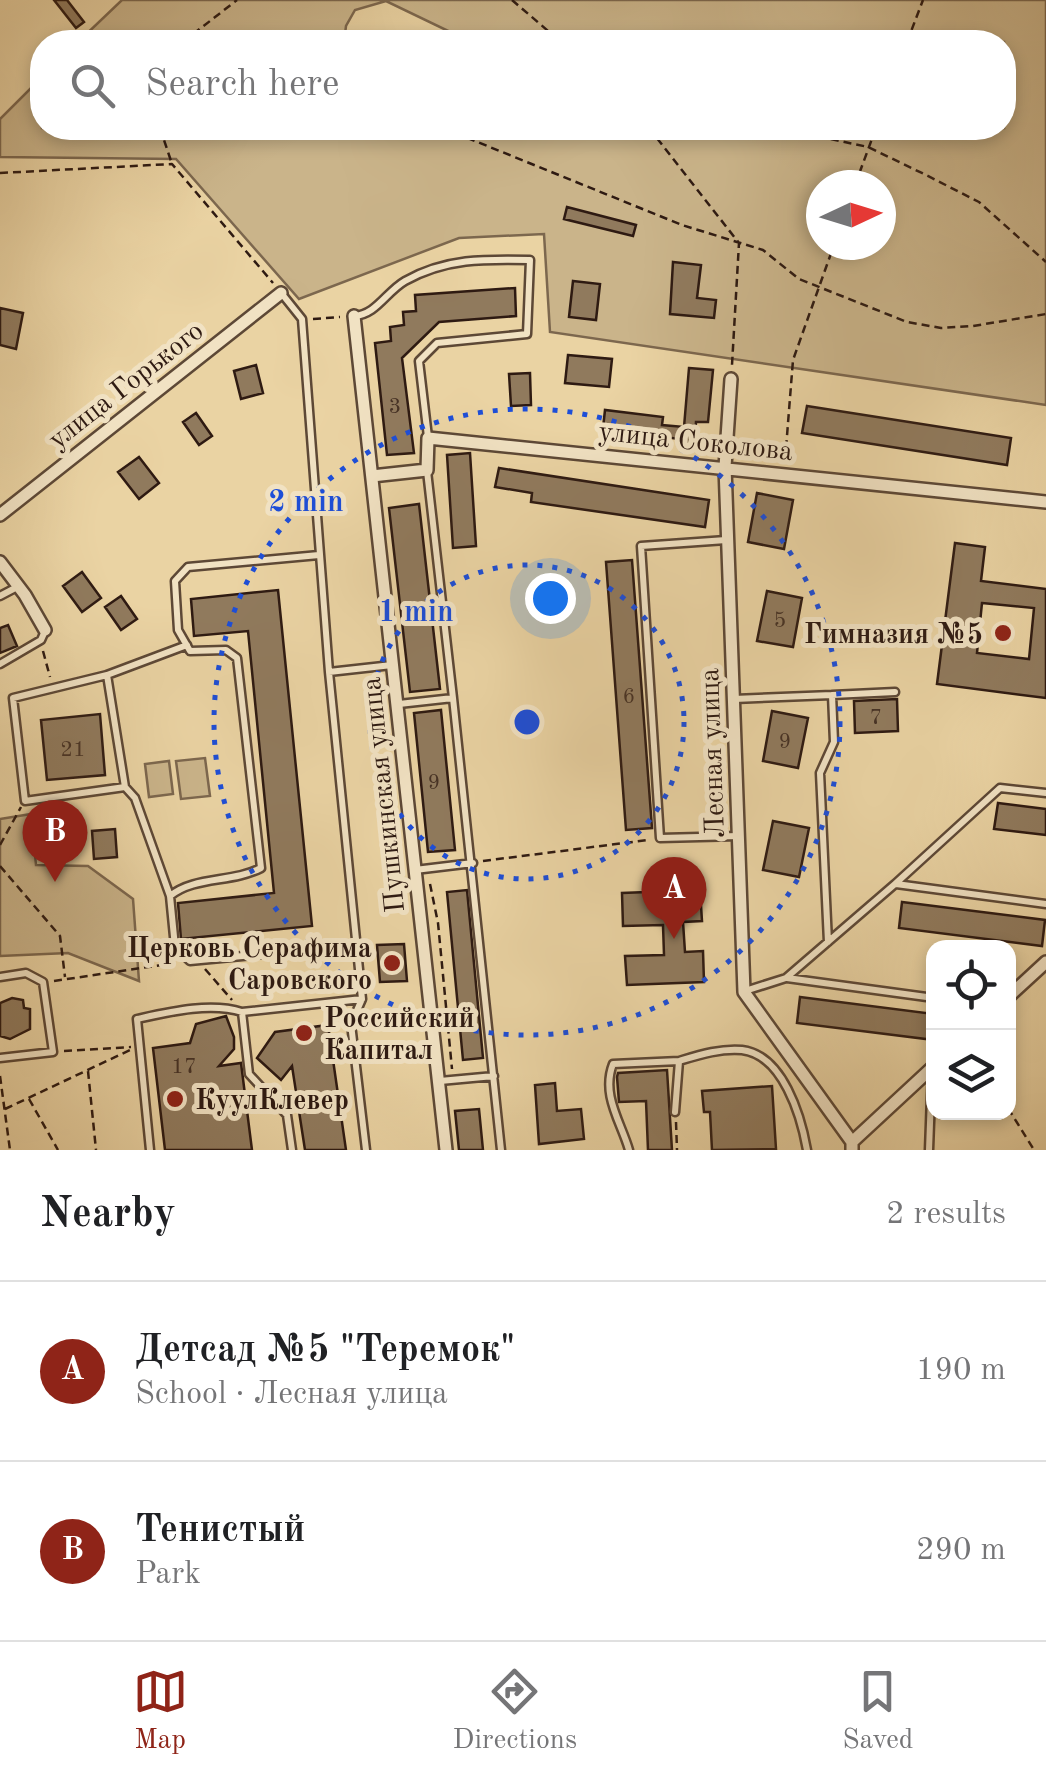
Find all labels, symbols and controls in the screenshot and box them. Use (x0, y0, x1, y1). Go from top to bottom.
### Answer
search box (30, 30, 1016, 140)
icon: search (65, 58, 120, 113)
text: Search here (145, 66, 340, 104)
north arrow (806, 170, 896, 260)
street label: улица Горького (44, 317, 210, 455)
house number: 3 (389, 396, 401, 418)
street label: улица Соколова (597, 419, 794, 467)
text: 2 min (268, 488, 344, 518)
your location (525, 573, 576, 624)
text: 1 min (378, 598, 454, 628)
house number: 5 (774, 610, 786, 632)
place label: Гимназия №5 (804, 621, 983, 650)
marker: Гимназия №5 (992, 622, 1014, 644)
street label: Лесная улица (697, 667, 731, 838)
street label: Пушкинская улица (359, 675, 411, 914)
house number: 6 (623, 686, 635, 708)
centre of rings (509, 704, 545, 740)
house number: 7 (870, 707, 882, 729)
house number: 9 (779, 731, 791, 753)
house number: 21 (60, 739, 86, 761)
house number: 9 (428, 772, 440, 794)
pin: B (22, 800, 88, 882)
pin: A (642, 856, 706, 939)
place label: Церковь Серафима Саровского (127, 935, 372, 996)
map controls (926, 940, 1016, 1120)
button: locate (926, 940, 1016, 1030)
marker: Церковь Серафима Саровского (381, 952, 403, 974)
place label: Российский Капитал (324, 1006, 475, 1066)
marker: Российский Капитал (293, 1022, 315, 1044)
button: layers (926, 1030, 1016, 1120)
house number: 17 (171, 1056, 197, 1078)
place label: КуулКлевер (195, 1087, 349, 1116)
marker: КуулКлевер (164, 1088, 186, 1110)
text: Nearby (40, 1194, 176, 1236)
text: 2 results (886, 1199, 1006, 1231)
text: Детсад №5 "Теремок" (135, 1332, 515, 1370)
text: A (60, 1355, 85, 1387)
text: 190 m (916, 1355, 1006, 1387)
text: School · Лесная улица (135, 1379, 448, 1411)
text: Тенистый (135, 1512, 305, 1550)
text: B (61, 1535, 84, 1567)
text: 290 m (916, 1535, 1006, 1567)
text: Park (135, 1559, 201, 1591)
tab: Map (133, 1664, 188, 1759)
tab: Directions (453, 1664, 577, 1759)
tab: Saved (842, 1664, 913, 1759)

